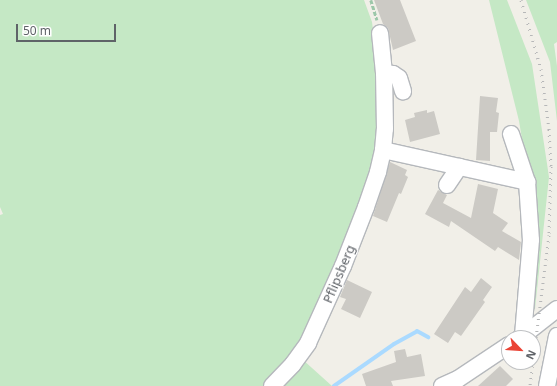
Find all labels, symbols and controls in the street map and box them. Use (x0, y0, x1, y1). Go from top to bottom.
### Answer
scale bar (18, 16, 118, 42)
text: 50 m (23, 22, 51, 39)
street label: Pflipsberg (320, 242, 358, 306)
north arrow (501, 330, 541, 370)
text: N (523, 348, 540, 362)

